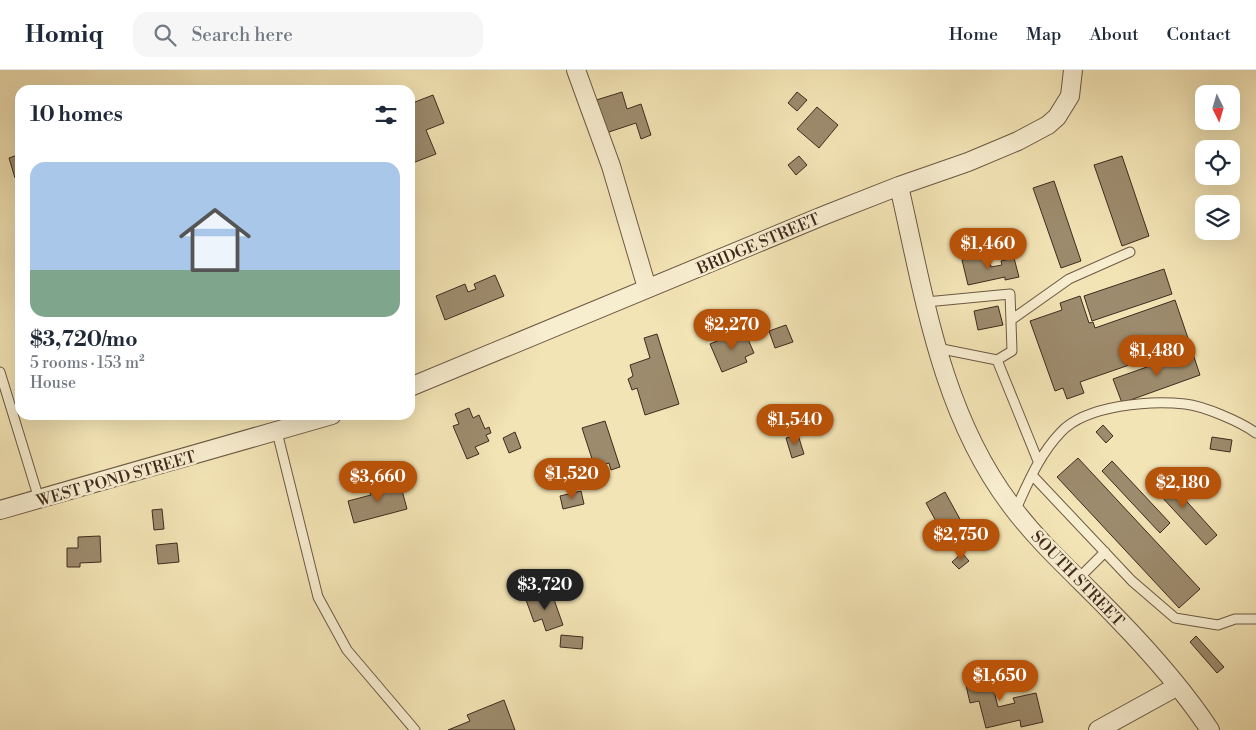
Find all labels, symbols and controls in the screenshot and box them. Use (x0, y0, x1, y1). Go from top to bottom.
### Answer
search box (133, 12, 483, 57)
text: Homiq (25, 20, 103, 50)
icon: search (151, 21, 179, 49)
text: Search here (191, 23, 293, 47)
text: Home (949, 23, 998, 46)
text: Map (1026, 23, 1062, 46)
text: About (1090, 23, 1139, 46)
text: Contact (1167, 23, 1231, 46)
north arrow (1195, 85, 1240, 130)
map controls (1195, 85, 1240, 240)
icon: filters (372, 101, 400, 129)
text: 10 homes (30, 102, 123, 128)
button: locate (1195, 140, 1240, 185)
icon: home (170, 195, 260, 285)
button: layers (1195, 195, 1240, 240)
street label: BRIDGE STREET (693, 209, 823, 279)
pin: $1,460 (947, 228, 1029, 270)
text: $1,460 (961, 234, 1015, 254)
pin: $2,270 (691, 308, 773, 351)
text: $2,270 (705, 315, 759, 335)
text: $3,720/mo (30, 327, 138, 353)
pin: $1,480 (1116, 334, 1198, 377)
text: $1,480 (1130, 341, 1184, 361)
text: 5 rooms · 153 m² (30, 353, 145, 373)
text: House (30, 373, 76, 393)
pin: $1,540 (754, 404, 836, 446)
text: $1,540 (768, 410, 822, 430)
street label: WEST POND STREET (33, 447, 198, 512)
pin: $1,520 (531, 458, 613, 500)
pin: $3,660 (337, 460, 419, 503)
text: $1,520 (545, 464, 599, 484)
pin: $2,180 (1142, 466, 1224, 509)
text: $3,660 (350, 467, 406, 487)
text: $2,180 (1156, 473, 1210, 493)
pin: $2,750 (920, 518, 1002, 561)
text: $2,750 (933, 525, 989, 545)
street label: SOUTH STREET (1027, 527, 1128, 631)
pin: $3,720 (504, 568, 586, 611)
text: $3,720 (518, 575, 572, 595)
pin: $1,650 (959, 660, 1041, 702)
text: $1,650 (973, 666, 1027, 686)

